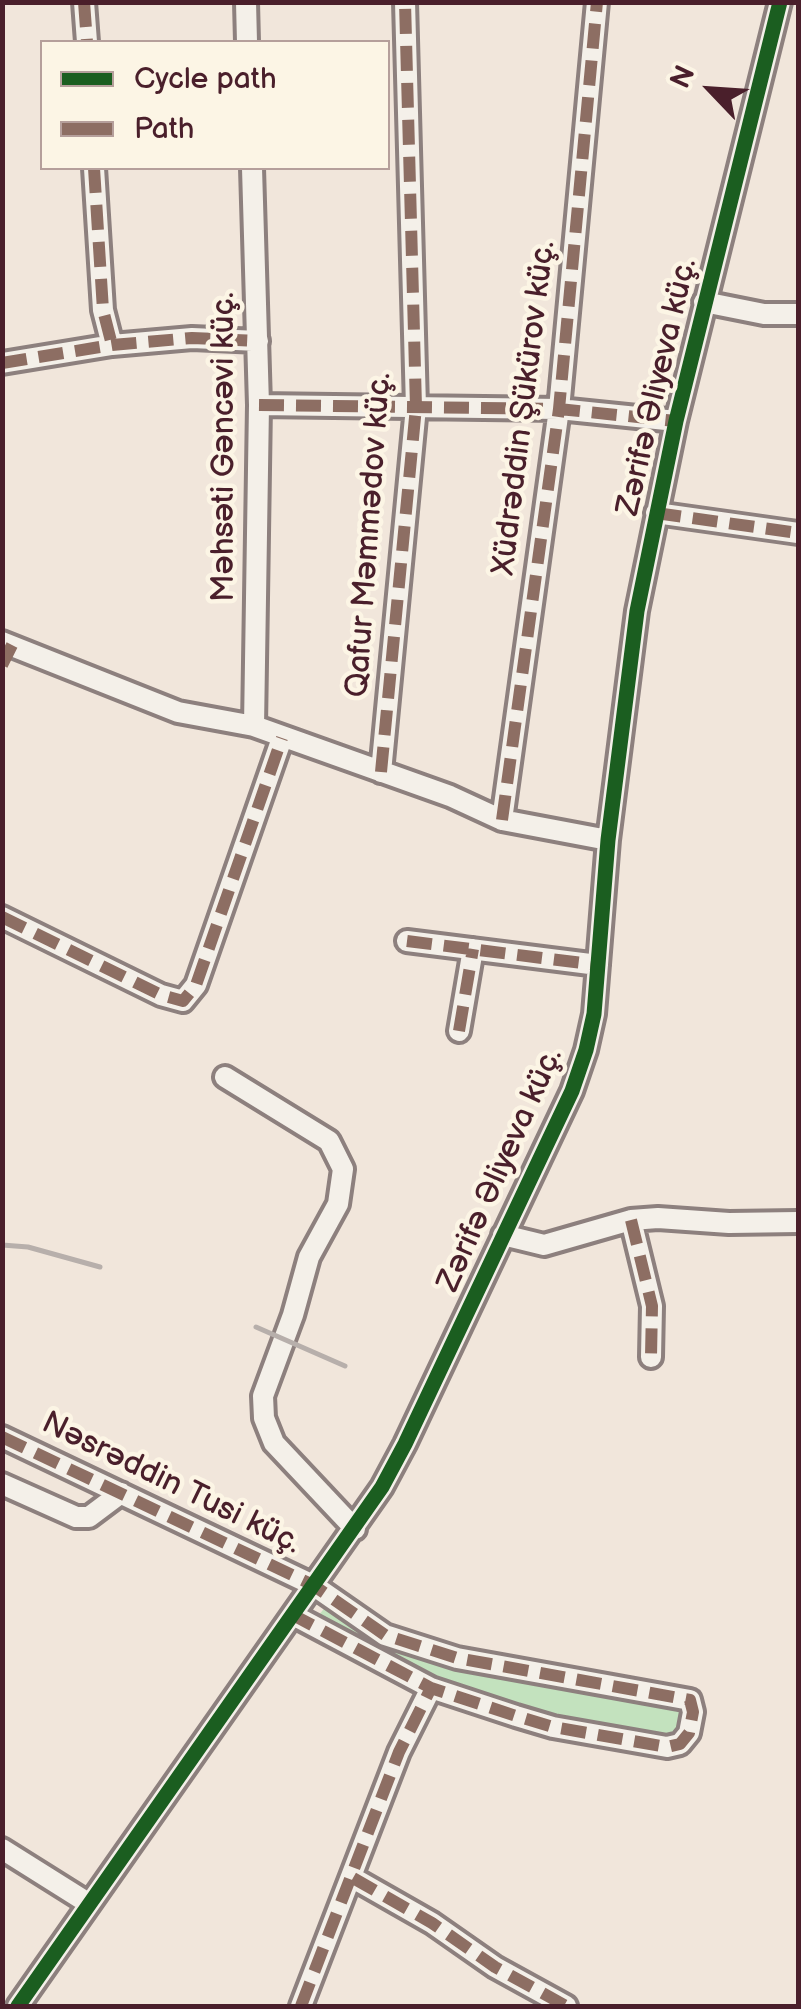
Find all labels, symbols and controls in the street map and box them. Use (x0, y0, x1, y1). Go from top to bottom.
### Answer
legend (40, 40, 390, 170)
north arrow (661, 40, 761, 140)
text: Cycle path (134, 61, 277, 97)
text: N (664, 61, 703, 94)
text: Path (134, 111, 194, 147)
street label: Xüdrəddin Şükürov küç. (485, 239, 565, 577)
street label: Zərifə Əliyeva küç. (610, 255, 706, 519)
street label: Məhsəti Gəncəvi küç. (206, 292, 244, 602)
street label: Qafur Məmmədov küç. (339, 371, 401, 699)
street label: Zərifə Əliyeva küç. (430, 1042, 572, 1298)
street label: Nəsrəddin Tusi küç. (35, 1405, 307, 1563)

